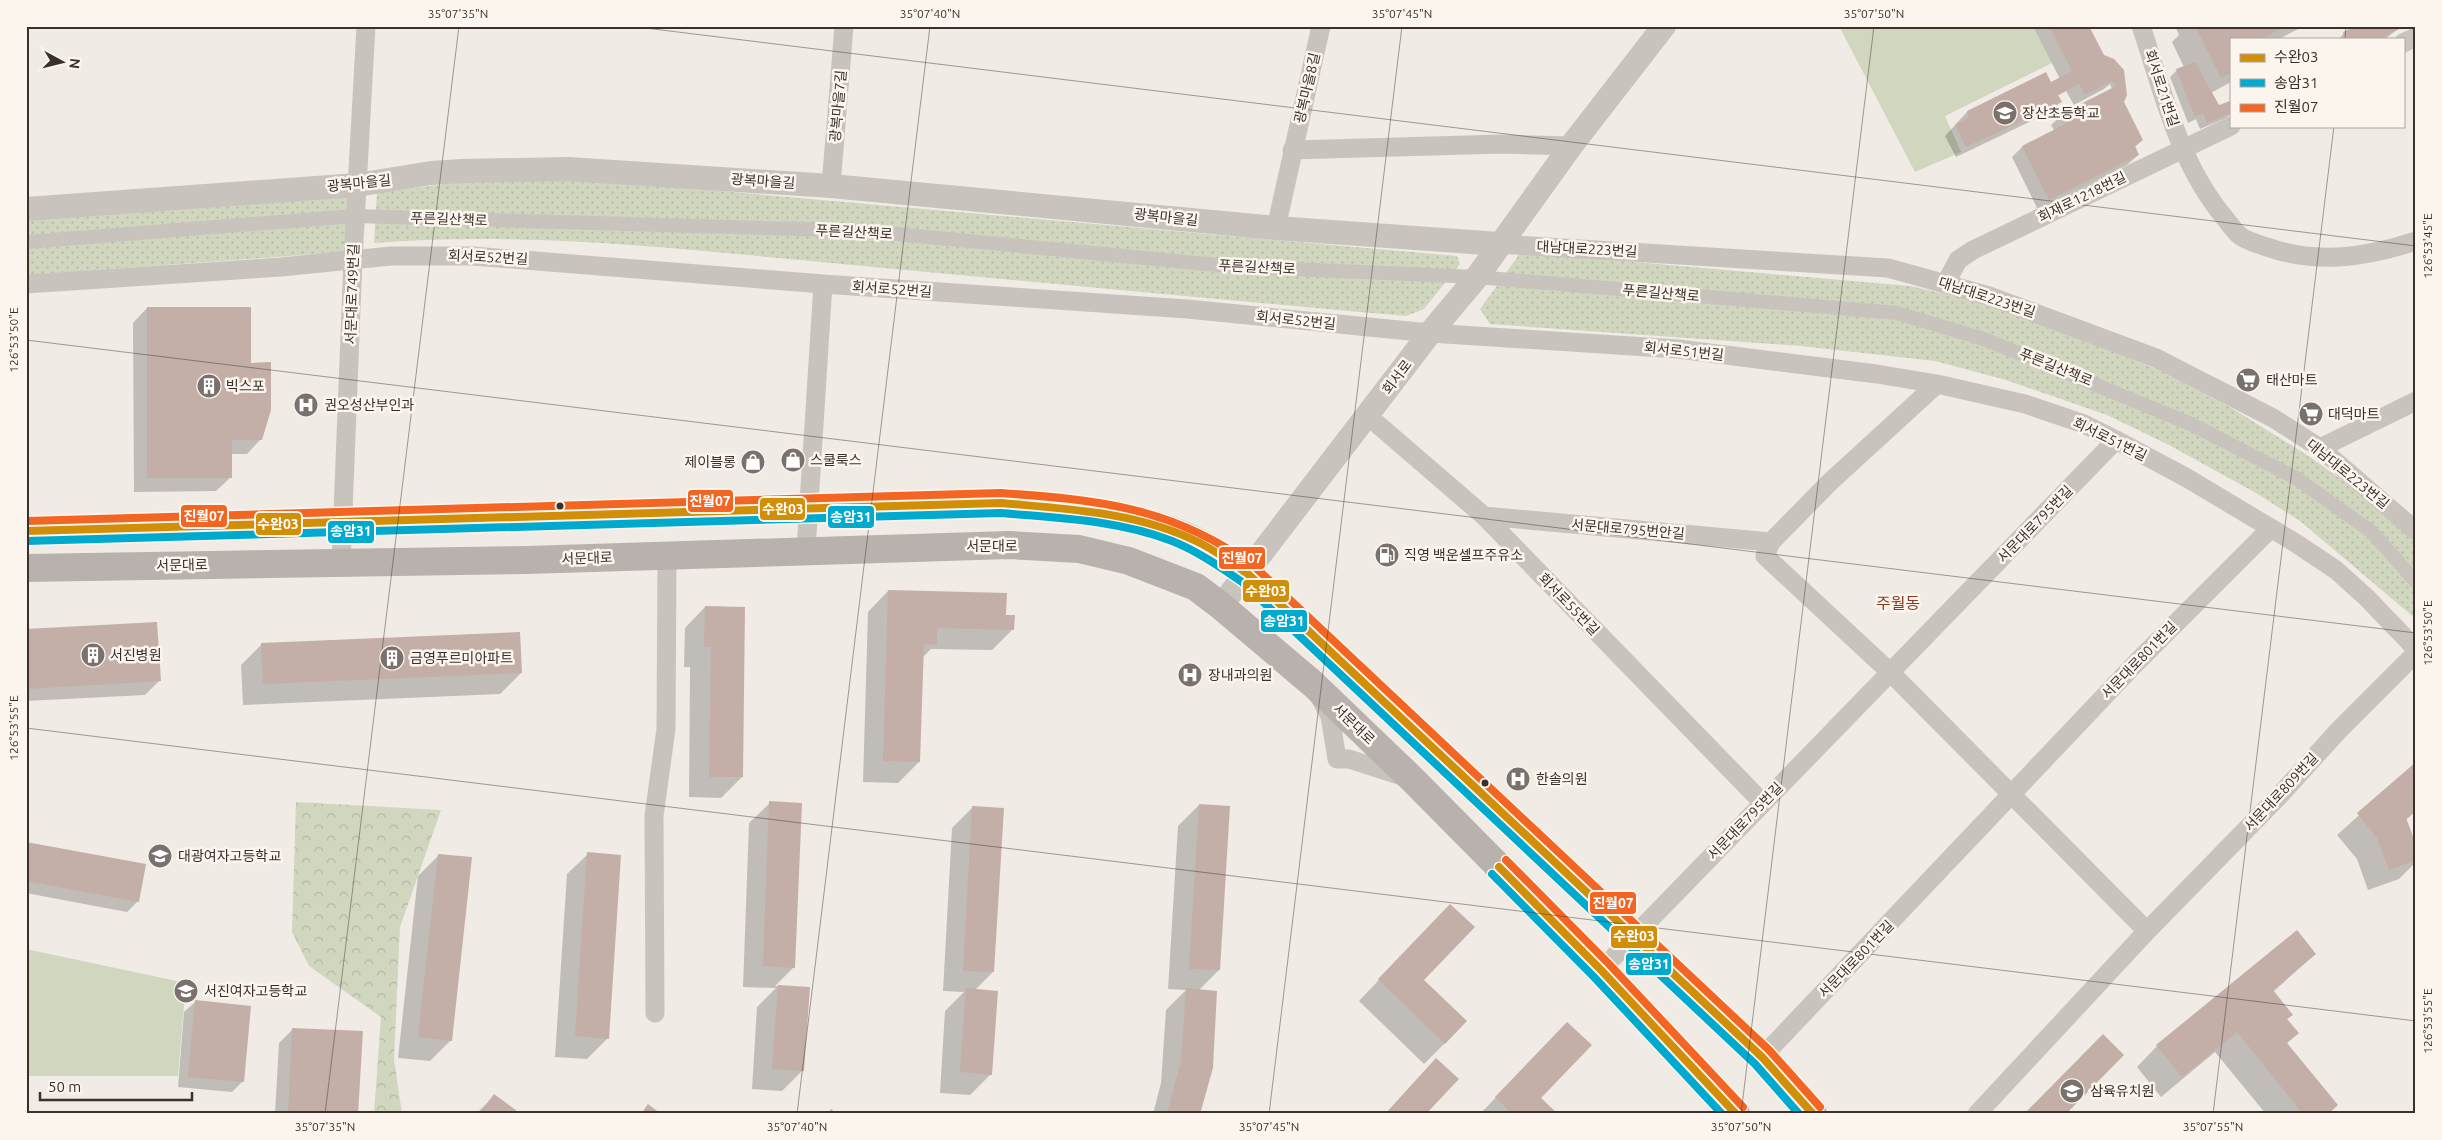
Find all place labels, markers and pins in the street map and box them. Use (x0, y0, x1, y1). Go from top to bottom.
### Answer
school or university icon: 장산초등학교 (1992, 100, 2018, 126)
place label: 장산초등학교 (2022, 105, 2099, 121)
supermarket icon: 태산마트 (2235, 367, 2261, 393)
place label: 태산마트 (2266, 372, 2318, 388)
building icon: 빅스포 (196, 373, 222, 399)
place label: 빅스포 (226, 378, 265, 394)
hospital icon: 권오성산부인과 (293, 392, 319, 418)
place label: 권오성산부인과 (324, 397, 414, 413)
supermarket icon: 대덕마트 (2298, 401, 2324, 427)
place label: 대덕마트 (2328, 406, 2380, 422)
shop icon: 스쿨룩스 (780, 447, 806, 473)
shop icon: 제이블롱 (740, 449, 766, 475)
place label: 스쿨룩스 (810, 452, 862, 468)
place label: 제이블롱 (684, 454, 736, 470)
unlabelled marker (555, 501, 565, 511)
fuel station icon: 직영 백운셀프주유소 (1374, 542, 1400, 568)
place label: 직영 백운셀프주유소 (1404, 547, 1523, 563)
building icon: 서진병원 (80, 642, 106, 668)
building icon: 금영푸르미아파트 (379, 645, 405, 671)
place label: 서진병원 (110, 647, 162, 663)
place label: 금영푸르미아파트 (410, 650, 513, 666)
hospital icon: 장내과의원 (1177, 662, 1203, 688)
place label: 장내과의원 (1208, 667, 1272, 683)
hospital icon: 한솔의원 (1505, 766, 1531, 792)
place label: 한솔의원 (1536, 771, 1588, 787)
unlabelled marker (1480, 778, 1490, 788)
school or university icon: 대광여자고등학교 (147, 843, 173, 869)
place label: 대광여자고등학교 (178, 848, 281, 864)
school or university icon: 서진여자고등학교 (173, 978, 199, 1004)
place label: 서진여자고등학교 (204, 983, 307, 999)
school or university icon: 삼육유치원 (2059, 1078, 2085, 1104)
place label: 삼육유치원 (2090, 1083, 2154, 1099)

